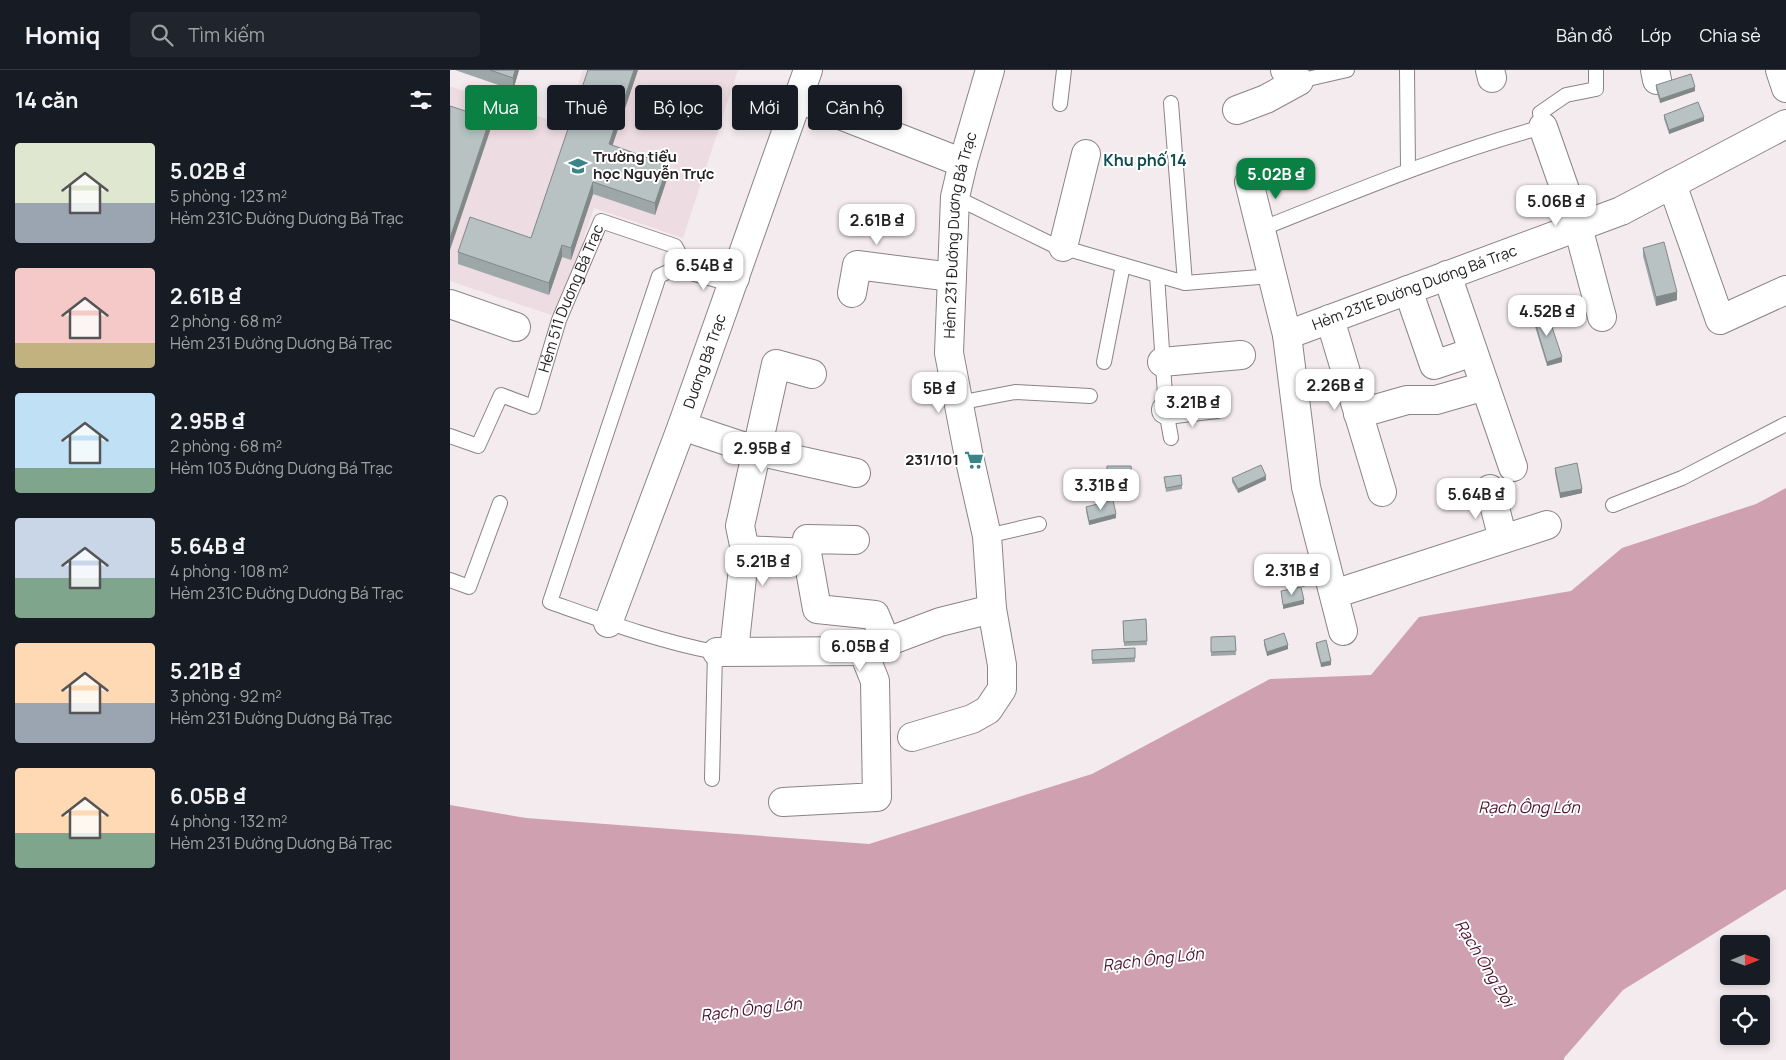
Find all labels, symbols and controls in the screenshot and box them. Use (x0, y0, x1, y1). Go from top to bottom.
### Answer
search box (130, 12, 480, 57)
text: Homiq (25, 18, 100, 51)
icon: search (148, 21, 176, 49)
text: Tìm kiếm (188, 22, 265, 48)
text: Bản đồ (1556, 23, 1613, 47)
text: Lớp (1641, 23, 1671, 47)
text: Chia sẻ (1699, 23, 1761, 47)
chip: Mua (465, 85, 537, 130)
chip: Thuê (547, 85, 625, 130)
chip: Bộ lọc (635, 85, 722, 130)
chip: Mới (732, 85, 798, 130)
chip: Căn hộ (808, 85, 902, 130)
text: 14 căn (15, 86, 78, 114)
icon: filters (407, 86, 435, 114)
street label: Hẻm 231 Đường Dương Bá Trạc (939, 129, 982, 339)
place label: Trường tiểu học Nguyễn Trực (593, 146, 715, 184)
district label: Khu phố 14 (1103, 149, 1187, 171)
school or university icon: Trường tiểu học Nguyễn Trực (567, 155, 589, 177)
text: 5.02B ₫ (170, 157, 245, 185)
pin: 5.02B ₫ (1230, 158, 1322, 200)
icon: home (55, 163, 115, 223)
text: 5.02B ₫ (1247, 163, 1305, 185)
pin: 5.06B ₫ (1510, 184, 1602, 227)
text: 5 phòng · 123 m² (170, 185, 287, 207)
text: 5.06B ₫ (1527, 190, 1585, 212)
pin: 2.61B ₫ (831, 204, 923, 246)
text: Hẻm 231C Đường Dương Bá Trạc (170, 207, 404, 229)
text: 2.61B ₫ (850, 209, 904, 231)
street label: Hẻm 511 Dương Bá Trạc (533, 221, 608, 375)
street label: Hẻm 231E Đường Dương Bá Trạc (1309, 240, 1520, 335)
pin: 6.54B ₫ (658, 248, 750, 291)
text: 6.54B ₫ (675, 254, 733, 276)
text: 2.61B ₫ (170, 282, 241, 310)
icon: home (55, 288, 115, 348)
pin: 4.52B ₫ (1501, 294, 1593, 337)
text: 4.52B ₫ (1519, 300, 1575, 322)
text: 2 phòng · 68 m² (170, 310, 282, 332)
street label: Dương Bá Trạc (678, 311, 731, 411)
text: Hẻm 231 Đường Dương Bá Trạc (170, 332, 392, 354)
pin: 2.26B ₫ (1289, 368, 1381, 411)
pin: 5B ₫ (909, 372, 969, 414)
text: 2.26B ₫ (1306, 374, 1364, 396)
text: 5B ₫ (923, 377, 955, 399)
pin: 3.21B ₫ (1147, 386, 1239, 428)
text: 3.21B ₫ (1166, 391, 1220, 413)
text: 2.95B ₫ (170, 407, 245, 435)
icon: home (55, 413, 115, 473)
pin: 2.95B ₫ (716, 432, 808, 474)
text: 2 phòng · 68 m² (170, 435, 282, 457)
text: 2.95B ₫ (734, 437, 790, 459)
place label: 231/101 (905, 449, 959, 470)
supermarket icon: 231/101 (963, 449, 985, 471)
text: Hẻm 103 Đường Dương Bá Trạc (170, 457, 393, 479)
pin: 3.31B ₫ (1055, 468, 1147, 511)
text: 3.31B ₫ (1074, 474, 1128, 496)
pin: 5.64B ₫ (1430, 478, 1522, 520)
text: 5.64B ₫ (1447, 483, 1505, 505)
text: 5.64B ₫ (170, 532, 245, 560)
icon: home (55, 538, 115, 598)
pin: 5.21B ₫ (717, 544, 809, 587)
text: 5.21B ₫ (736, 550, 790, 572)
pin: 2.31B ₫ (1246, 554, 1338, 596)
text: 2.31B ₫ (1265, 559, 1319, 581)
text: 4 phòng · 108 m² (170, 560, 289, 582)
text: Hẻm 231C Đường Dương Bá Trạc (170, 582, 404, 604)
pin: 6.05B ₫ (814, 630, 906, 672)
text: 6.05B ₫ (831, 635, 889, 657)
text: 5.21B ₫ (170, 657, 241, 685)
icon: home (55, 663, 115, 723)
text: 3 phòng · 92 m² (170, 685, 282, 707)
text: Hẻm 231 Đường Dương Bá Trạc (170, 707, 392, 729)
text: 6.05B ₫ (170, 782, 246, 810)
icon: home (55, 788, 115, 848)
water label: Rạch Ông Lớn (1478, 796, 1580, 818)
text: 4 phòng · 132 m² (170, 810, 287, 832)
text: Hẻm 231 Đường Dương Bá Trạc (170, 832, 392, 854)
water label: Rạch Ông Đội (1450, 915, 1521, 1013)
north arrow (1720, 935, 1770, 985)
map controls (1720, 935, 1770, 1045)
water label: Rạch Ông Lớn (1101, 942, 1205, 976)
water label: Rạch Ông Lớn (699, 992, 803, 1026)
button: locate (1720, 995, 1770, 1045)

